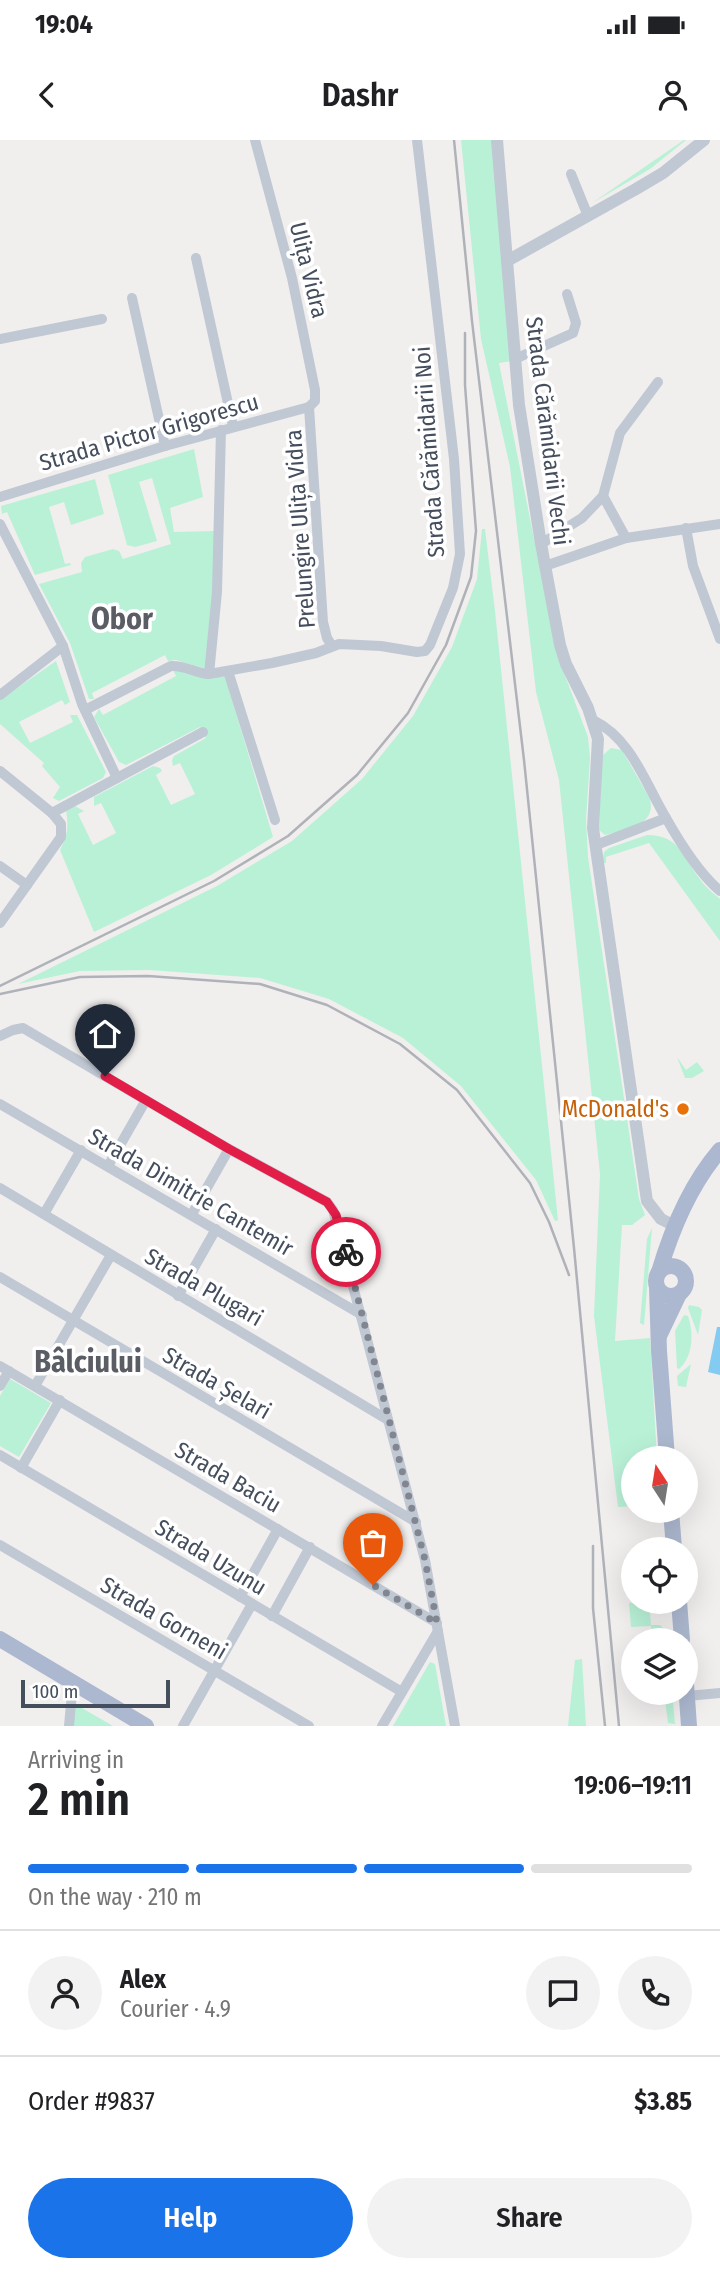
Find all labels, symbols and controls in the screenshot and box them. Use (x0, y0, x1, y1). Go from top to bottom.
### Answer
text: 19:04 (35, 9, 93, 40)
icon: back (28, 76, 66, 114)
text: Dashr (322, 76, 398, 114)
icon: person (654, 76, 692, 114)
street label: Ulița Vidra (283, 219, 334, 321)
street label: Strada Cărămidarii Vechi (520, 315, 576, 547)
street label: Strada Cărămidarii Noi (408, 345, 450, 559)
street label: Strada Pictor Grigorescu (36, 387, 262, 477)
street label: Prelungire Ulița Vidra (279, 429, 322, 629)
district label: Obor (91, 601, 154, 637)
pin (75, 1004, 135, 1076)
icon: home (86, 1015, 124, 1053)
place label: McDonald's (562, 1095, 669, 1123)
marker: McDonald's (675, 1101, 691, 1117)
street label: Strada Dimitrie Cantemir (83, 1122, 299, 1262)
courier (311, 1217, 381, 1287)
icon: bike (327, 1233, 365, 1271)
street label: Strada Plugari (140, 1242, 268, 1332)
street label: Strada Șelari (157, 1341, 276, 1426)
district label: Bâlciului (34, 1344, 142, 1380)
street label: Strada Baciu (170, 1435, 286, 1519)
north arrow (621, 1446, 698, 1522)
map controls (621, 1446, 698, 1705)
street label: Strada Uzunu (150, 1513, 272, 1601)
pin (343, 1513, 403, 1585)
icon: bag (354, 1524, 392, 1562)
button: locate (621, 1537, 698, 1614)
street label: Strada Gorneni (96, 1571, 232, 1665)
button: layers (621, 1628, 698, 1705)
scale bar (21, 1677, 170, 1709)
text: 100 m (32, 1680, 78, 1703)
text: Arriving in (28, 1746, 124, 1774)
text: 19:06–19:11 (574, 1770, 692, 1801)
text: 2 min (28, 1772, 130, 1827)
text: On the way · 210 m (28, 1883, 202, 1911)
button: person (28, 1956, 102, 2030)
button: chat (526, 1956, 600, 2030)
button: phone (618, 1956, 692, 2030)
text: Alex (120, 1964, 166, 1995)
text: Courier · 4.9 (120, 1995, 231, 2023)
text: Order #9837 (28, 2086, 155, 2117)
text: $3.85 (634, 2086, 692, 2117)
button: Help (28, 2178, 353, 2258)
button: Share (367, 2178, 692, 2258)

